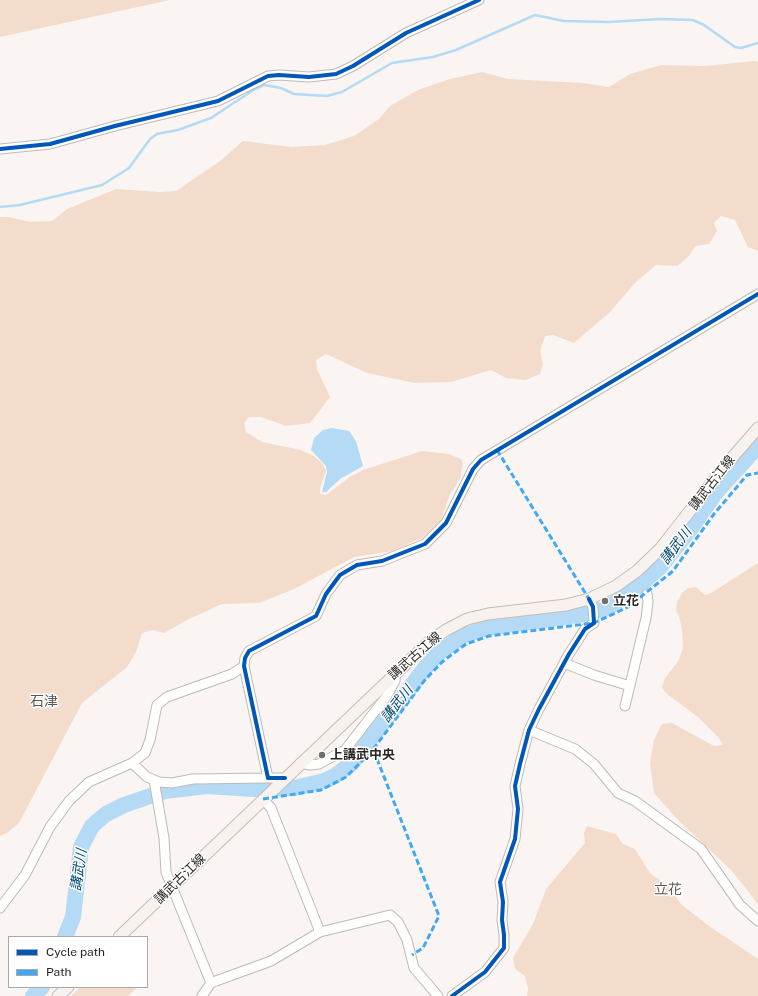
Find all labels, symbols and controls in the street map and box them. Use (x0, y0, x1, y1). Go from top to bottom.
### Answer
street label: 講武古江線 (686, 453, 738, 513)
water label: 講武川 (657, 524, 695, 568)
place label: 立花 (613, 593, 639, 609)
marker: 立花 (600, 596, 610, 606)
street label: 講武古江線 (385, 629, 445, 683)
water label: 講武川 (377, 682, 417, 726)
district label: 石津 (30, 694, 58, 710)
place label: 上講武中央 (330, 747, 395, 763)
marker: 上講武中央 (317, 750, 327, 760)
water label: 講武川 (67, 848, 91, 892)
street label: 講武古江線 (151, 851, 209, 907)
district label: 立花 (654, 882, 682, 898)
legend (8, 936, 148, 988)
text: Cycle path (46, 945, 105, 959)
text: Path (46, 965, 72, 979)

